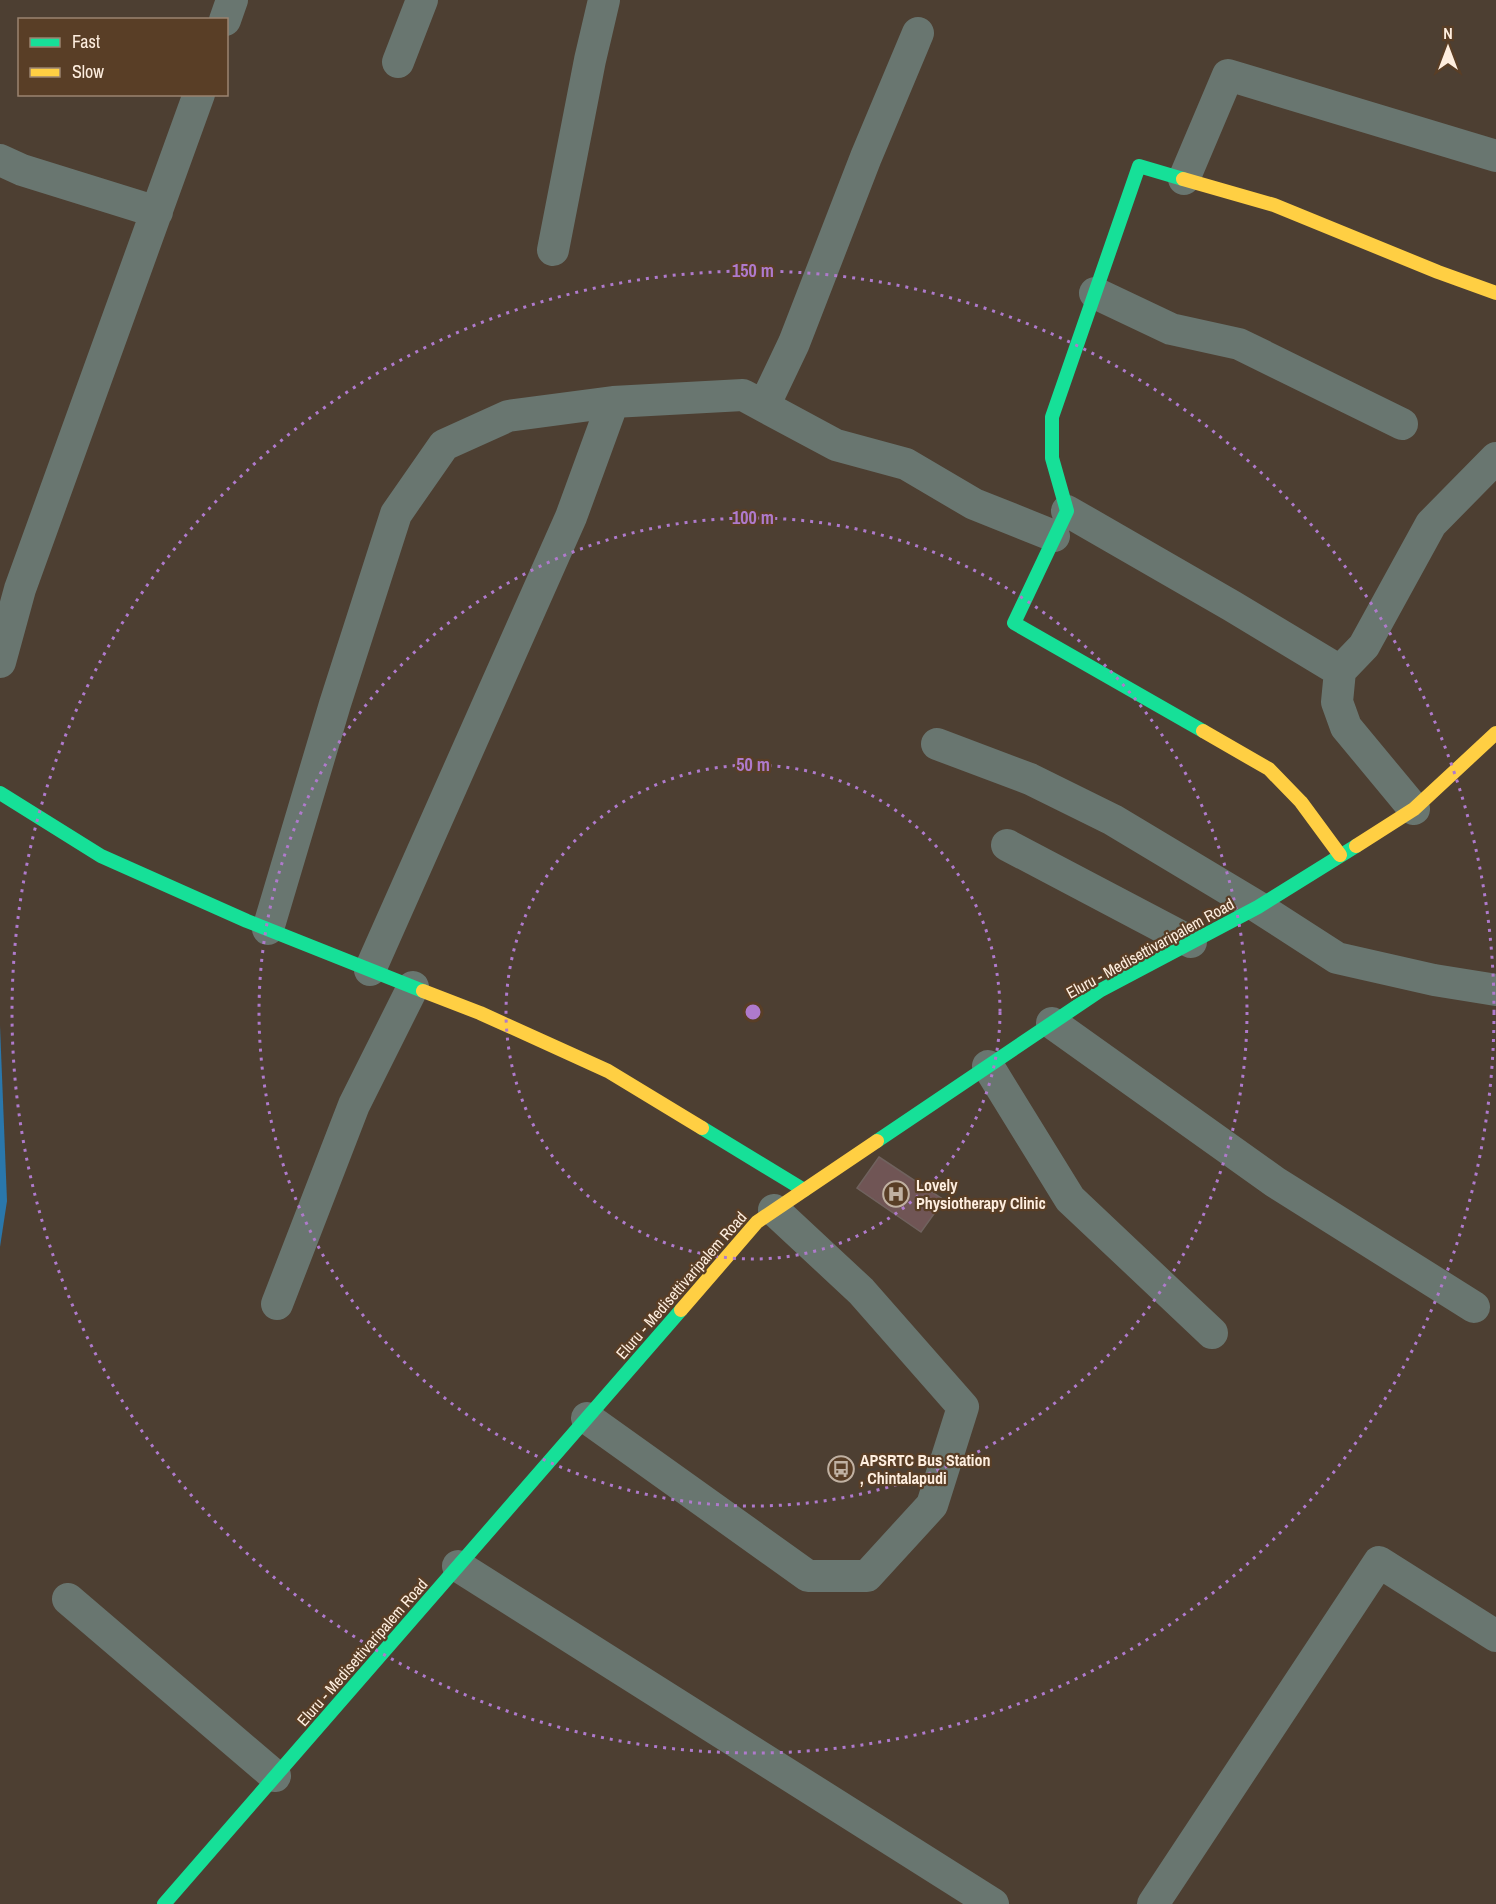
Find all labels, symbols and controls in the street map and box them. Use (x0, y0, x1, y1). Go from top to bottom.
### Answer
legend (18, 18, 228, 96)
north arrow (1418, 18, 1478, 78)
text: N (1443, 22, 1453, 44)
text: Fast (72, 29, 100, 54)
text: Slow (72, 59, 104, 84)
text: 150 m (732, 258, 774, 283)
text: 100 m (732, 505, 774, 530)
text: 50 m (736, 752, 770, 777)
street label: Eluru - Medisettivaripalem Road (1062, 893, 1238, 1003)
centre of rings (743, 1002, 763, 1022)
place label: Lovely Physiotherapy Clinic (916, 1174, 1046, 1214)
hospital icon: Lovely Physiotherapy Clinic (881, 1179, 911, 1209)
street label: Eluru - Medisettivaripalem Road (611, 1207, 751, 1363)
place label: APSRTC Bus Station , Chintalapudi (860, 1449, 990, 1489)
bus stop icon: APSRTC Bus Station , Chintalapudi (826, 1454, 856, 1484)
street label: Eluru - Medisettivaripalem Road (292, 1574, 432, 1730)

